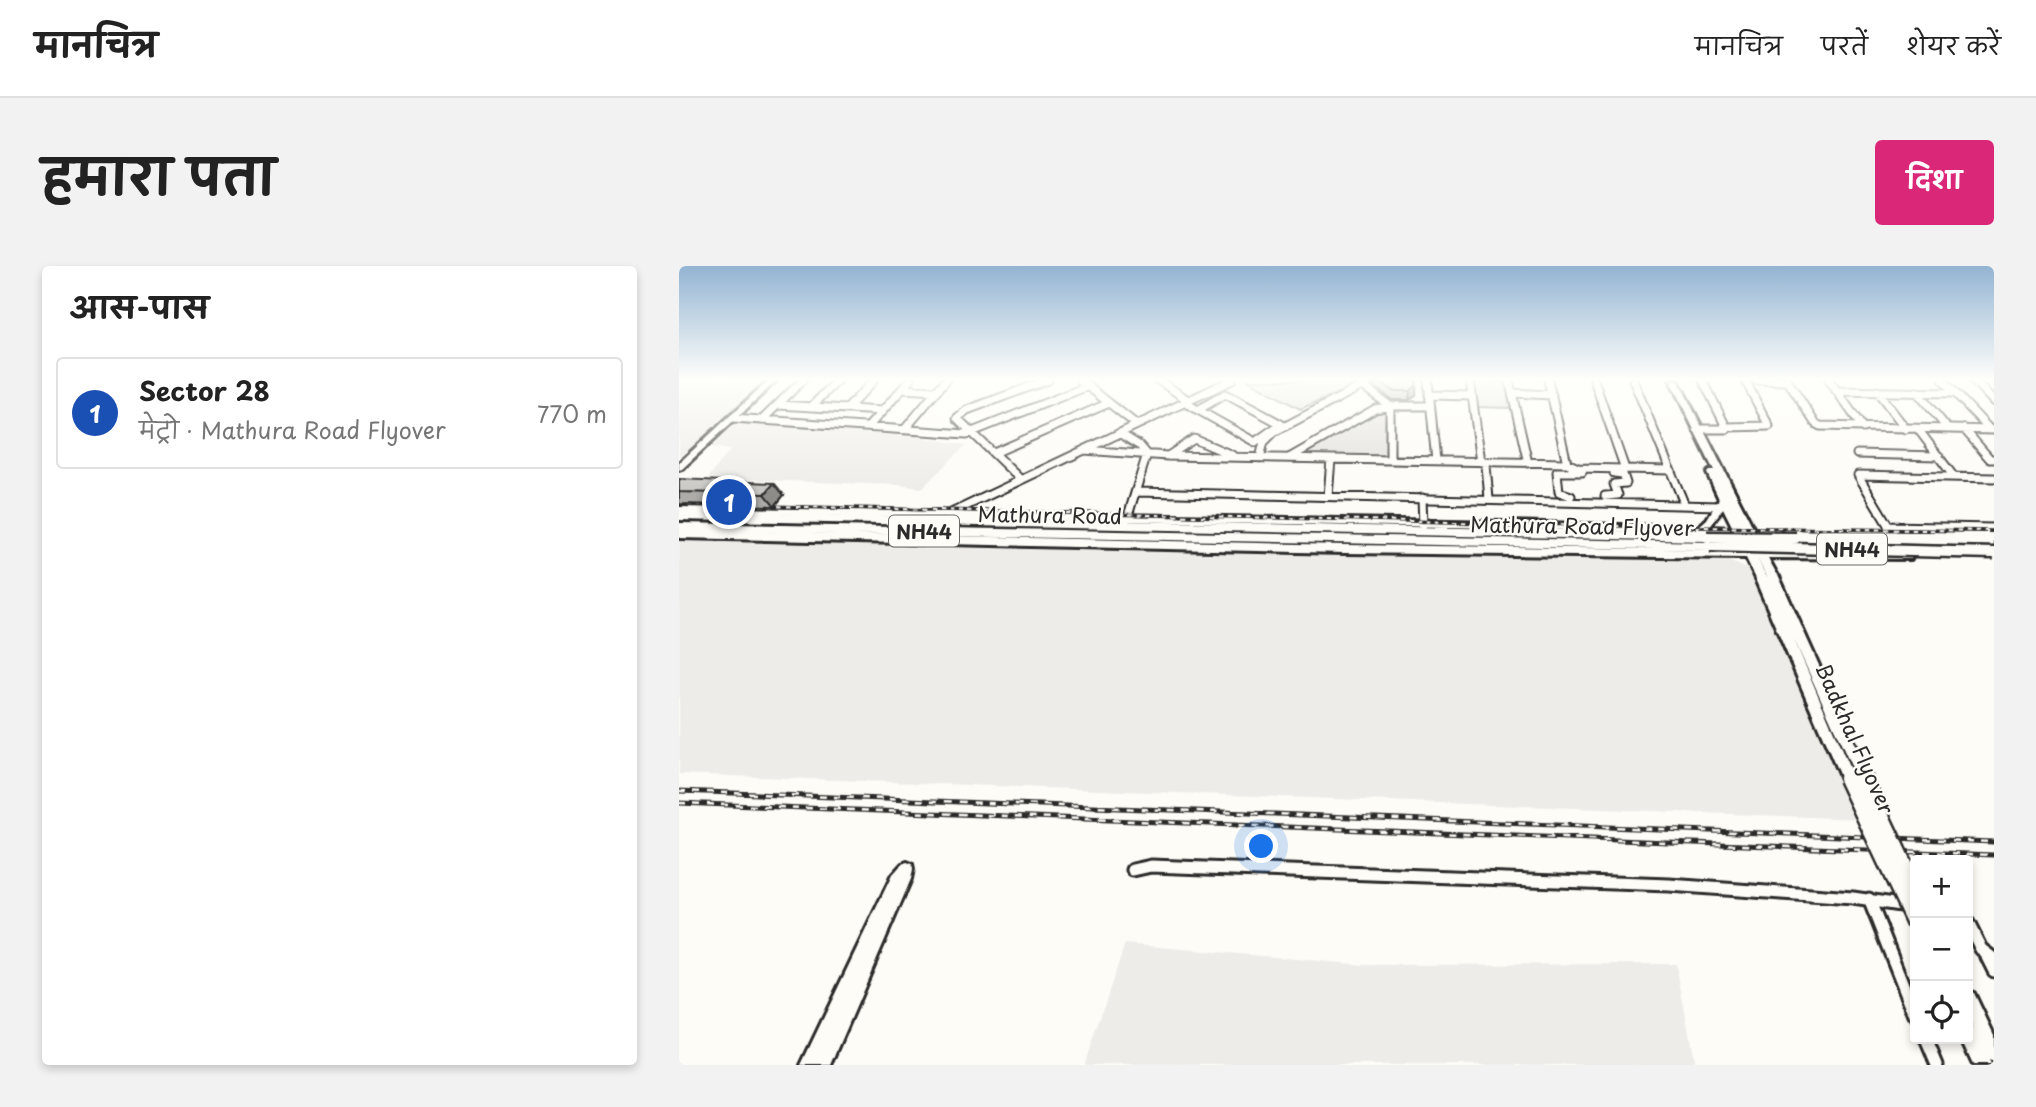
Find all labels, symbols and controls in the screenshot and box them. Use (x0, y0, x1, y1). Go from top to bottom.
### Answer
text: मानचित्र (35, 18, 158, 68)
text: मानचित्र (1695, 27, 1783, 63)
text: परतें (1821, 27, 1868, 63)
text: शेयर करें (1906, 27, 2001, 63)
text: हमारा पता (42, 138, 276, 212)
button: दिशा (1875, 140, 1994, 225)
text: आस-पास (70, 284, 209, 329)
text: Sector 28 (139, 371, 270, 410)
text: 1 (90, 396, 101, 431)
text: 770 m (537, 396, 607, 431)
text: मेट्रो · Mathura Road Flyover (139, 412, 446, 447)
pin: 1 (706, 476, 752, 528)
street label: Mathura Road (977, 497, 1123, 531)
street label: Mathura Road Flyover (1470, 507, 1694, 543)
road number: NH44 (889, 515, 959, 546)
road number: NH44 (1817, 534, 1887, 564)
street label: Badkhal Flyover (1808, 657, 1904, 819)
your location (1244, 829, 1278, 863)
map controls (1910, 855, 1973, 1044)
button: + (1910, 855, 1973, 918)
button: − (1910, 918, 1973, 981)
button: locate (1910, 981, 1973, 1044)

